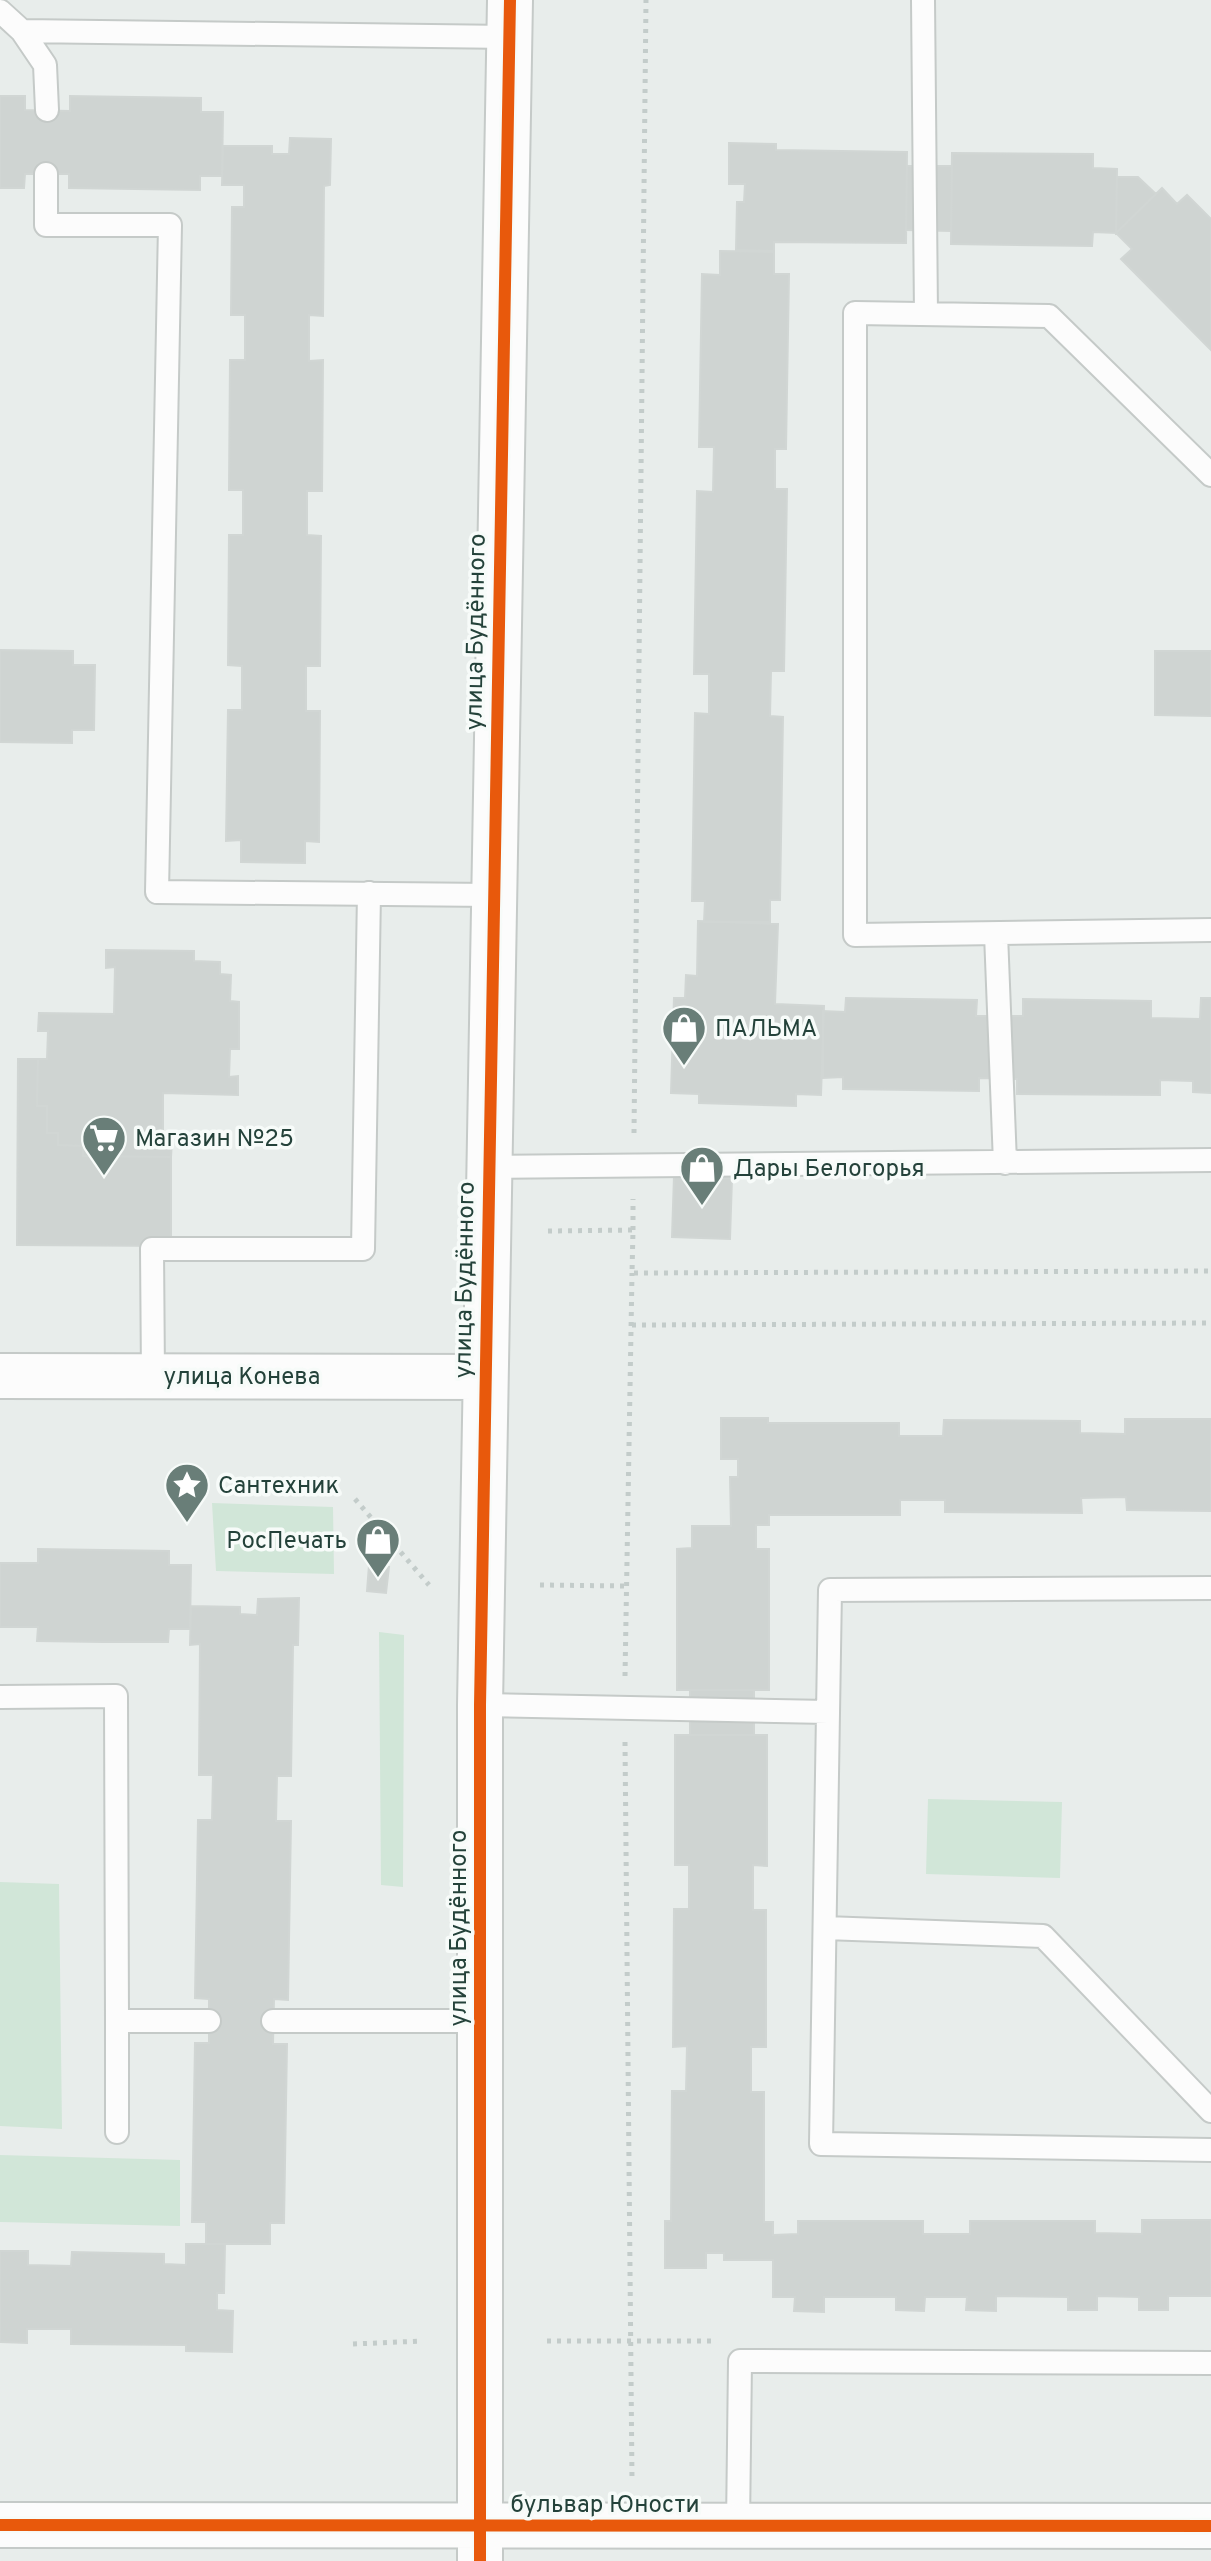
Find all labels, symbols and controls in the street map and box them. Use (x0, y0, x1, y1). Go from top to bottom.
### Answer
street label: улица Будённого (460, 533, 494, 731)
shop icon: ПАЛЬМА (660, 1004, 708, 1067)
place label: ПАЛЬМА (715, 1015, 817, 1045)
supermarket icon: Магазин №25 (80, 1114, 128, 1177)
place label: Магазин №25 (135, 1125, 294, 1155)
shop icon: Дары Белогорья (678, 1144, 726, 1207)
place label: Дары Белогорья (733, 1155, 925, 1185)
street label: улица Будённого (449, 1181, 483, 1379)
street label: улица Конева (164, 1363, 320, 1393)
place icon: Сантехник (163, 1461, 211, 1524)
place label: Сантехник (218, 1472, 339, 1502)
shop icon: РосПечать (354, 1516, 402, 1579)
place label: РосПечать (226, 1527, 347, 1557)
street label: улица Будённого (445, 1830, 475, 2026)
street label: бульвар Юности (510, 2491, 700, 2521)

